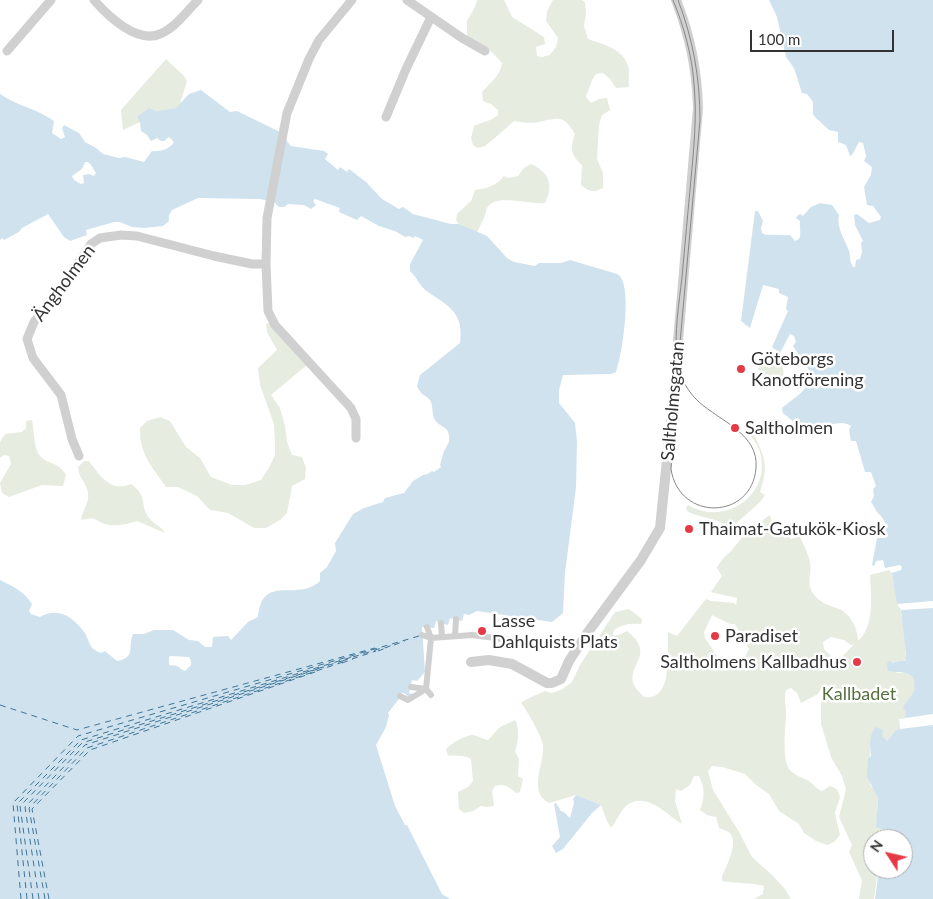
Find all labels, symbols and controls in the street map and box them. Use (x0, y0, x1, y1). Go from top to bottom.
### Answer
scale bar (753, 20, 897, 52)
text: 100 m (758, 30, 800, 48)
street label: Ängholmen (28, 240, 100, 326)
street label: Saltholmsgatan (657, 340, 689, 462)
place label: Göteborgs Kanotförening (751, 348, 864, 390)
marker: Göteborgs Kanotförening (735, 363, 747, 375)
place label: Saltholmen (745, 417, 833, 439)
marker: Saltholmen (729, 422, 741, 434)
place label: Thaimat-Gatukök-Kiosk (699, 518, 886, 540)
marker: Thaimat-Gatukök-Kiosk (683, 523, 695, 535)
place label: Lasse Dahlquists Plats (492, 610, 618, 652)
marker: Lasse Dahlquists Plats (476, 625, 488, 637)
place label: Paradiset (725, 625, 798, 647)
marker: Paradiset (709, 630, 721, 642)
place label: Saltholmens Kallbadhus (660, 651, 847, 673)
marker: Saltholmens Kallbadhus (851, 656, 863, 668)
park label: Kallbadet (822, 683, 896, 705)
north arrow (863, 829, 913, 879)
text: N (866, 836, 886, 855)

